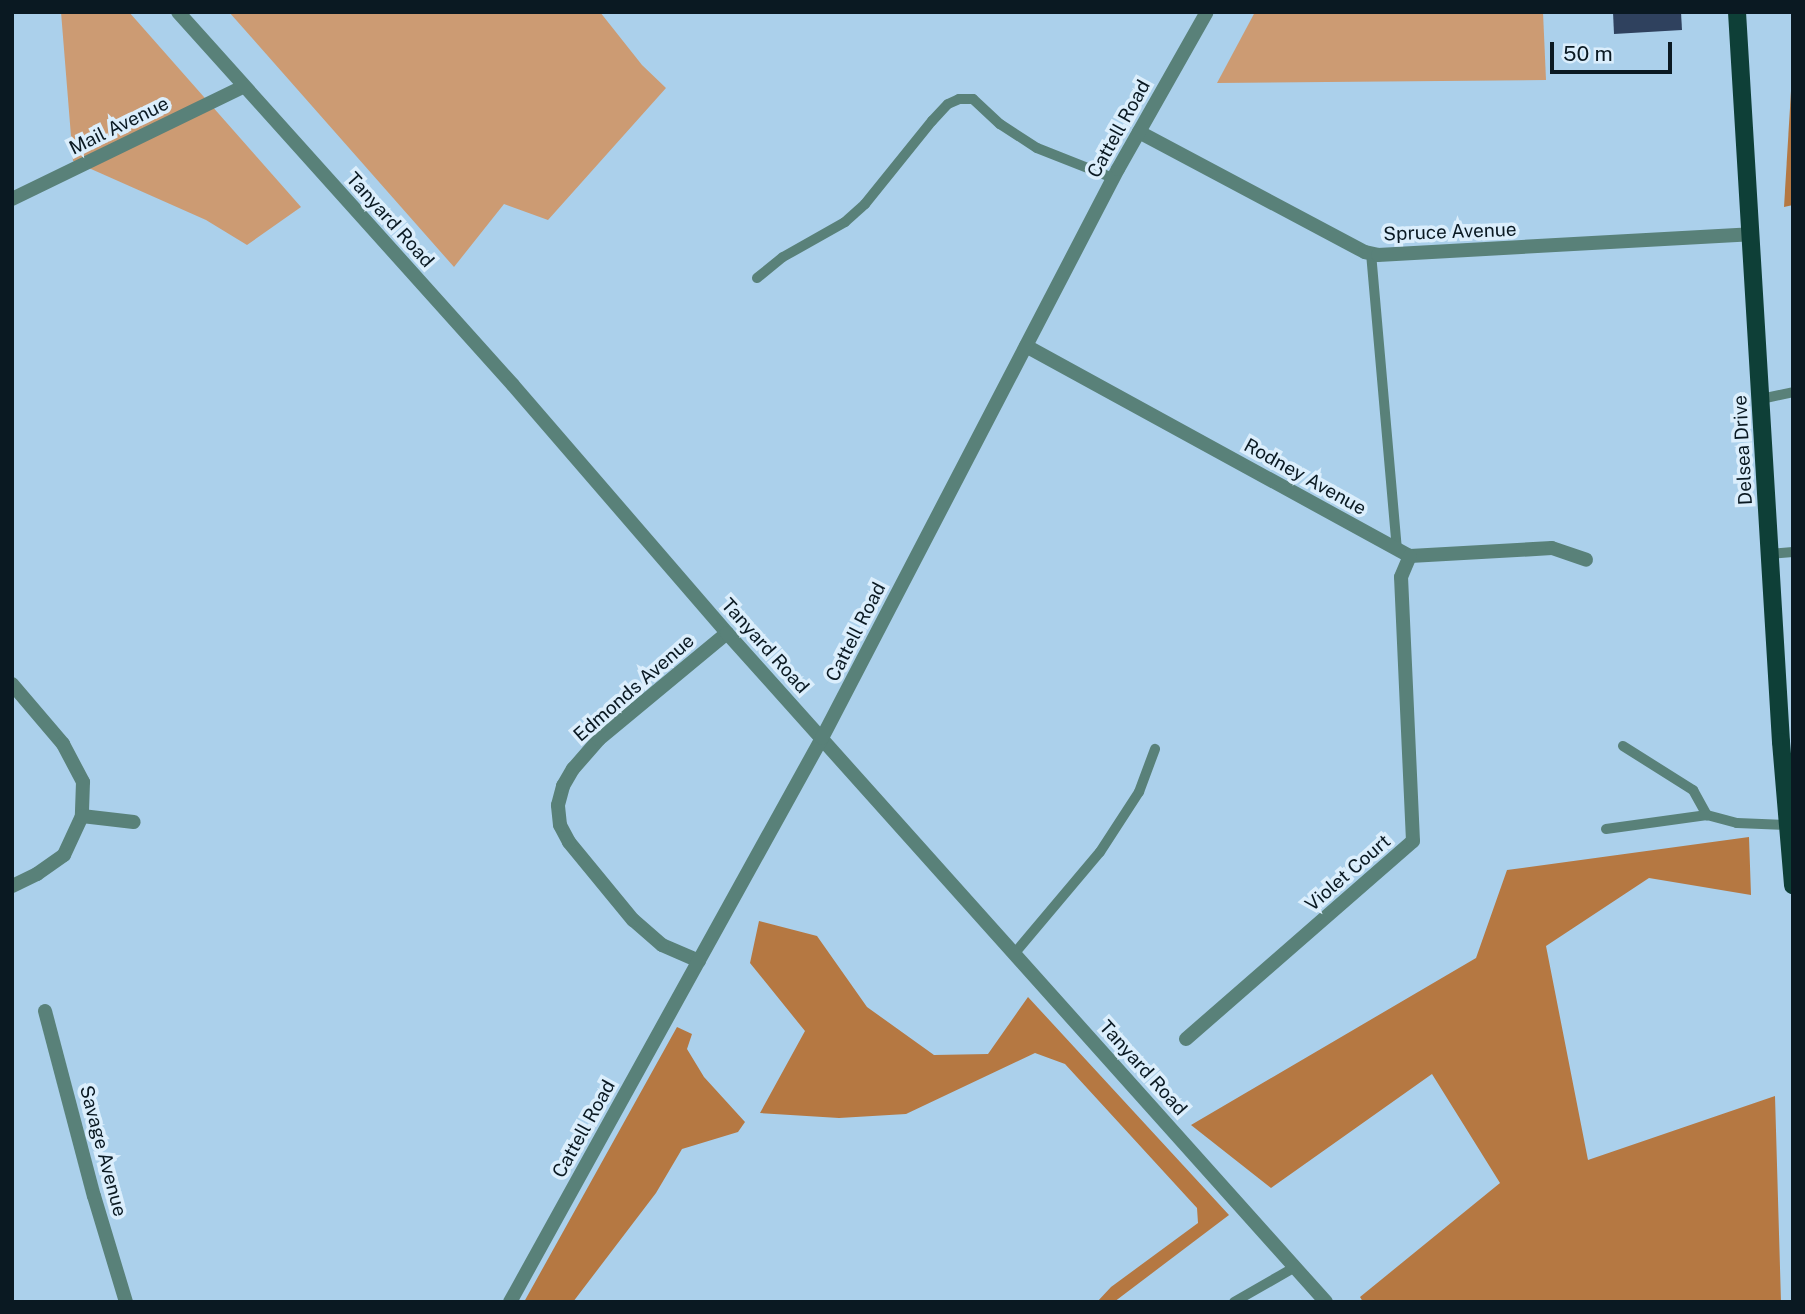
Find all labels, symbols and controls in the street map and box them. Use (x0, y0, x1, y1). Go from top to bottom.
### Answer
scale bar (1553, 28, 1675, 72)
text: 50 m (1563, 41, 1613, 66)
street label: Cattell Road (1083, 76, 1155, 182)
street label: Mail Avenue (66, 92, 172, 160)
street label: Tanyard Road (341, 168, 439, 272)
street label: Spruce Avenue (1383, 218, 1517, 246)
street label: Delsea Drive (1729, 394, 1757, 506)
street label: Rodney Avenue (1240, 434, 1370, 520)
street label: Cattell Road (821, 579, 891, 685)
street label: Tanyard Road (716, 594, 814, 698)
street label: Edmonds Avenue (569, 630, 699, 746)
street label: Violet Court (1301, 830, 1395, 916)
street label: Tanyard Road (1094, 1016, 1192, 1120)
street label: Cattell Road (548, 1076, 620, 1182)
street label: Savage Avenue (75, 1083, 131, 1219)

